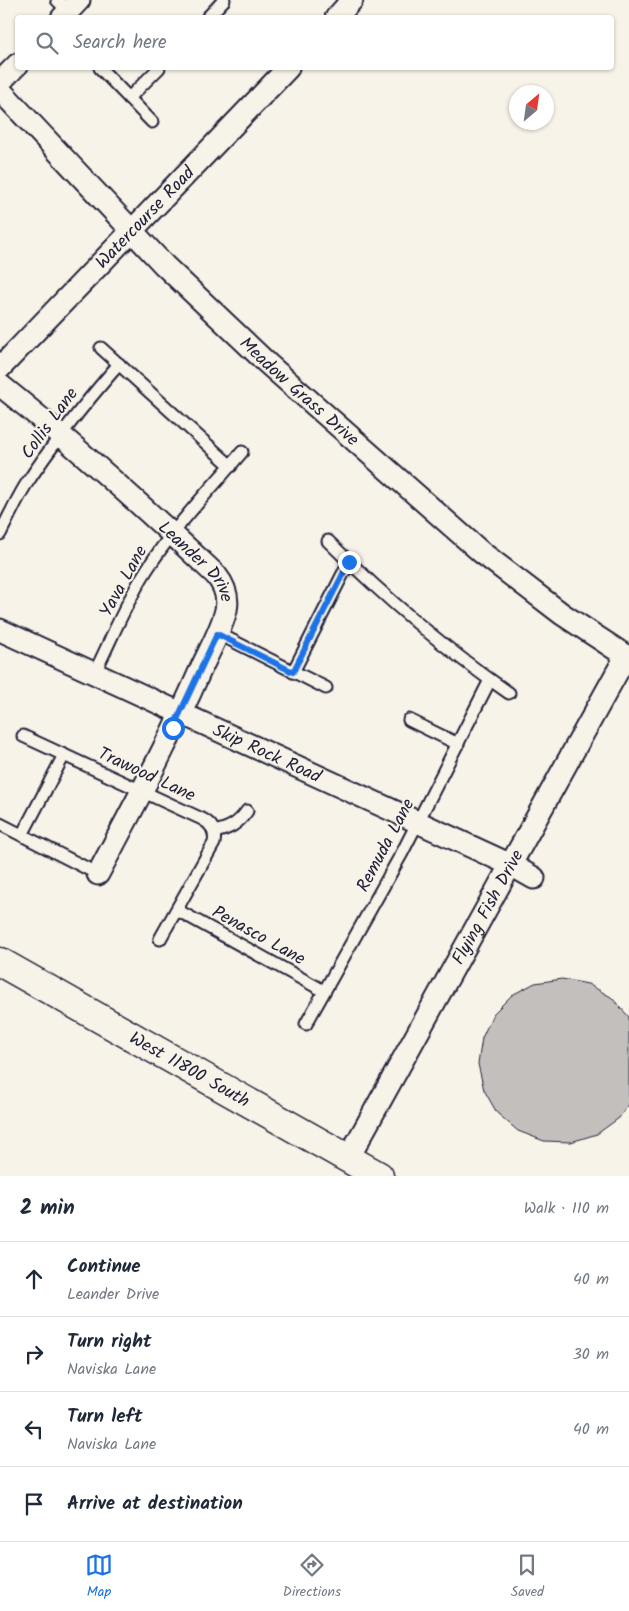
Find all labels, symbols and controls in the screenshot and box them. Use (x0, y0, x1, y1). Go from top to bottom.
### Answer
search box (15, 15, 614, 70)
text: Search here (73, 28, 167, 58)
icon: search (33, 29, 61, 57)
north arrow (509, 85, 554, 130)
street label: Watercourse Road (89, 159, 203, 276)
street label: Meadow Grass Drive (232, 331, 365, 454)
street label: Collis Lane (14, 382, 86, 466)
street label: Leander Drive (150, 515, 240, 604)
street label: Yava Lane (93, 541, 156, 623)
route end (338, 551, 361, 574)
route start (162, 717, 185, 740)
street label: Skip Rock Road (207, 717, 326, 792)
street label: Trawood Lane (93, 740, 200, 811)
street label: Remuda Lane (350, 794, 423, 898)
street label: Flying Fish Drive (445, 845, 532, 971)
street label: Penasco Lane (206, 899, 310, 974)
street label: West 11800 South (123, 1025, 255, 1116)
text: 2 min (20, 1192, 75, 1225)
text: Walk · 110 m (524, 1196, 609, 1221)
text: Continue (67, 1252, 140, 1282)
icon: ahead (20, 1265, 48, 1293)
text: 40 m (573, 1267, 609, 1292)
text: Leander Drive (67, 1282, 159, 1307)
text: Turn right (67, 1327, 152, 1357)
icon: right (20, 1340, 48, 1368)
text: 30 m (573, 1342, 609, 1367)
text: Naviska Lane (67, 1357, 156, 1382)
text: Turn left (67, 1402, 142, 1432)
icon: left (20, 1415, 48, 1443)
text: 40 m (573, 1417, 609, 1442)
text: Naviska Lane (67, 1432, 156, 1457)
text: Arrive at destination (67, 1489, 243, 1519)
icon: arrive (20, 1490, 48, 1518)
tab: Map (85, 1551, 113, 1603)
tab: Directions (283, 1551, 341, 1603)
tab: Saved (511, 1551, 544, 1603)

